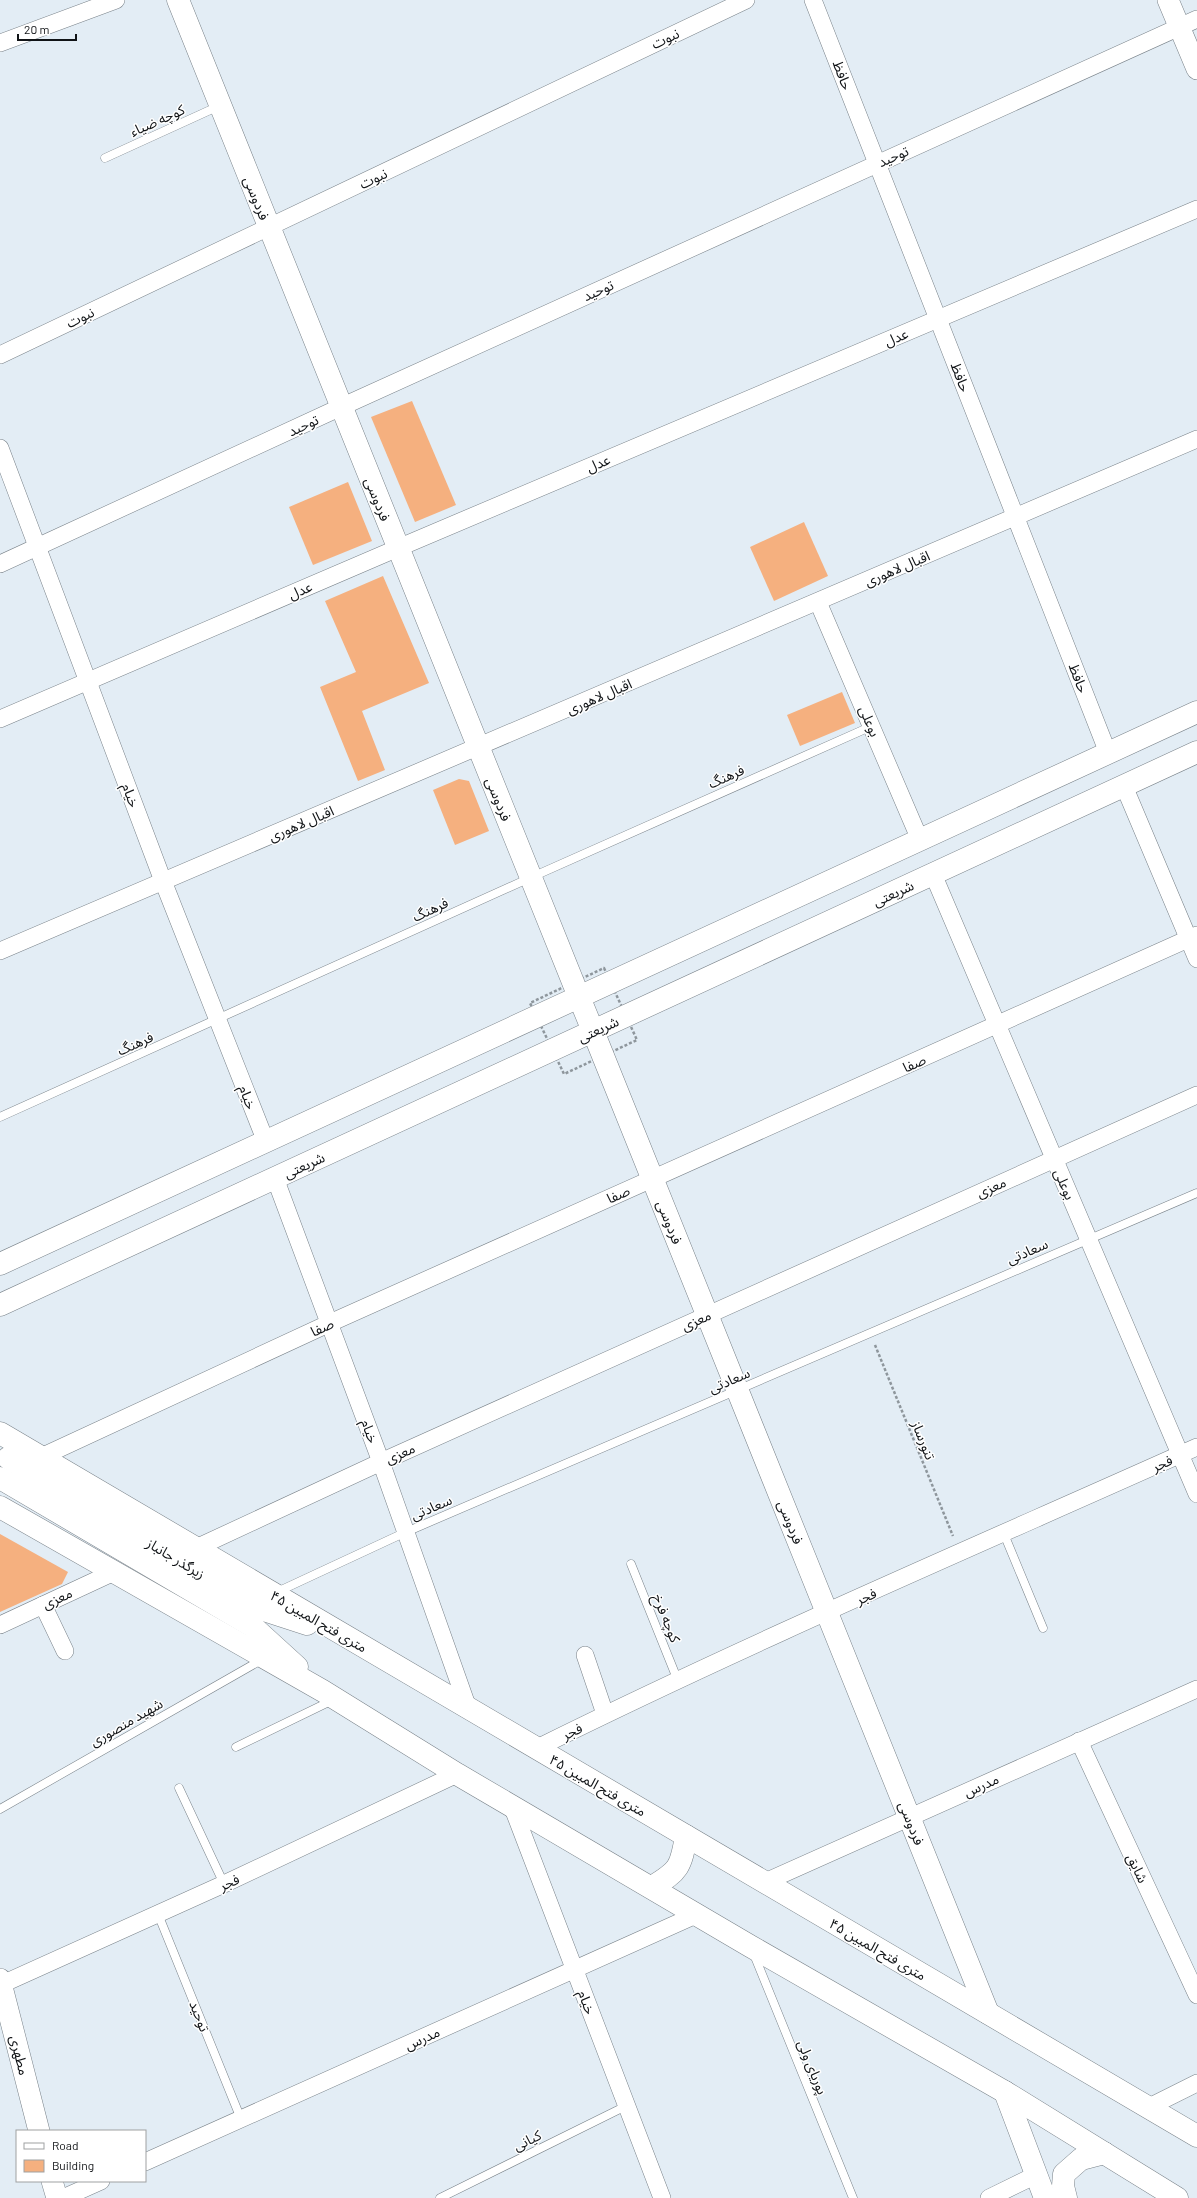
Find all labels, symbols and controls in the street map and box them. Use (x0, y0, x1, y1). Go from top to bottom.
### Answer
scale bar (18, 16, 76, 42)
text: 20 m (24, 22, 50, 36)
street label: نبوت (648, 24, 682, 53)
street label: حافظ (830, 58, 856, 92)
street label: کوچه ضیاء (127, 100, 188, 141)
street label: توحید (875, 142, 911, 171)
street label: نبوت (356, 164, 390, 193)
street label: فردوسی (240, 174, 273, 223)
street label: توحید (580, 276, 616, 305)
street label: نبوت (63, 303, 97, 332)
street label: عدل (882, 324, 911, 350)
street label: حافظ (948, 360, 974, 394)
street label: توحید (285, 411, 321, 440)
street label: عدل (584, 450, 613, 476)
street label: فردوسی (361, 475, 394, 524)
street label: اقبال لاهوری (862, 547, 933, 590)
street label: عدل (286, 577, 315, 603)
street label: حافظ (1066, 661, 1092, 695)
street label: اقبال لاهوری (564, 675, 635, 718)
street label: بوعلی (855, 703, 884, 740)
street label: فرهنگ (705, 761, 747, 792)
street label: فردوسی (482, 775, 515, 824)
street label: خیام (116, 781, 143, 810)
street label: اقبال لاهوری (266, 802, 337, 845)
street label: شریعتی (870, 876, 917, 911)
street label: فرهنگ (409, 893, 451, 926)
street label: شریعتی (575, 1012, 622, 1047)
street label: فرهنگ (114, 1028, 156, 1059)
street label: صفا (900, 1050, 929, 1076)
street label: خیام (233, 1083, 260, 1112)
street label: شریعتی (281, 1148, 328, 1183)
street label: بوعلی (1050, 1166, 1079, 1203)
street label: معزی (973, 1173, 1009, 1202)
street label: صفا (604, 1181, 633, 1207)
street label: فردوسی (653, 1198, 686, 1247)
street label: سعادتی (1004, 1235, 1051, 1268)
street label: معزی (678, 1306, 714, 1335)
street label: صفا (308, 1314, 337, 1340)
street label: سعادتی (706, 1364, 753, 1397)
street label: خیام (355, 1417, 382, 1446)
street label: تنورساز (907, 1417, 939, 1462)
street label: معزی (382, 1439, 418, 1468)
street label: فجر (1148, 1451, 1175, 1476)
street label: سعادتی (408, 1491, 455, 1524)
street label: فردوسی (774, 1498, 807, 1547)
street label: زیرگذر جانباز (142, 1533, 208, 1583)
street label: معزی (39, 1584, 75, 1613)
street label: فجر (852, 1584, 879, 1609)
street label: ۴۵ متری فتح المبین (266, 1586, 370, 1658)
street label: کوچه فرخ (647, 1591, 685, 1646)
street label: شهید منصوری (87, 1694, 166, 1751)
street label: فجر (558, 1719, 585, 1745)
street label: ۴۵ متری فتح المبین (545, 1750, 649, 1822)
street label: مدرس (961, 1770, 1002, 1801)
street label: فردوسی (895, 1799, 928, 1848)
street label: شایق (1122, 1851, 1152, 1886)
street label: فجر (215, 1870, 242, 1895)
street label: ۴۵ متری فتح المبین (825, 1914, 929, 1986)
street label: خیام (572, 1988, 599, 2017)
street label: توحید (185, 1998, 214, 2034)
street label: مدرس (402, 2023, 443, 2054)
street label: مطهری (6, 2033, 33, 2077)
street label: پوریای ولی (792, 2037, 832, 2098)
street label: کیانی (510, 2126, 544, 2155)
legend (16, 2130, 146, 2182)
text: Road (52, 2138, 79, 2152)
text: Building (52, 2158, 94, 2172)

